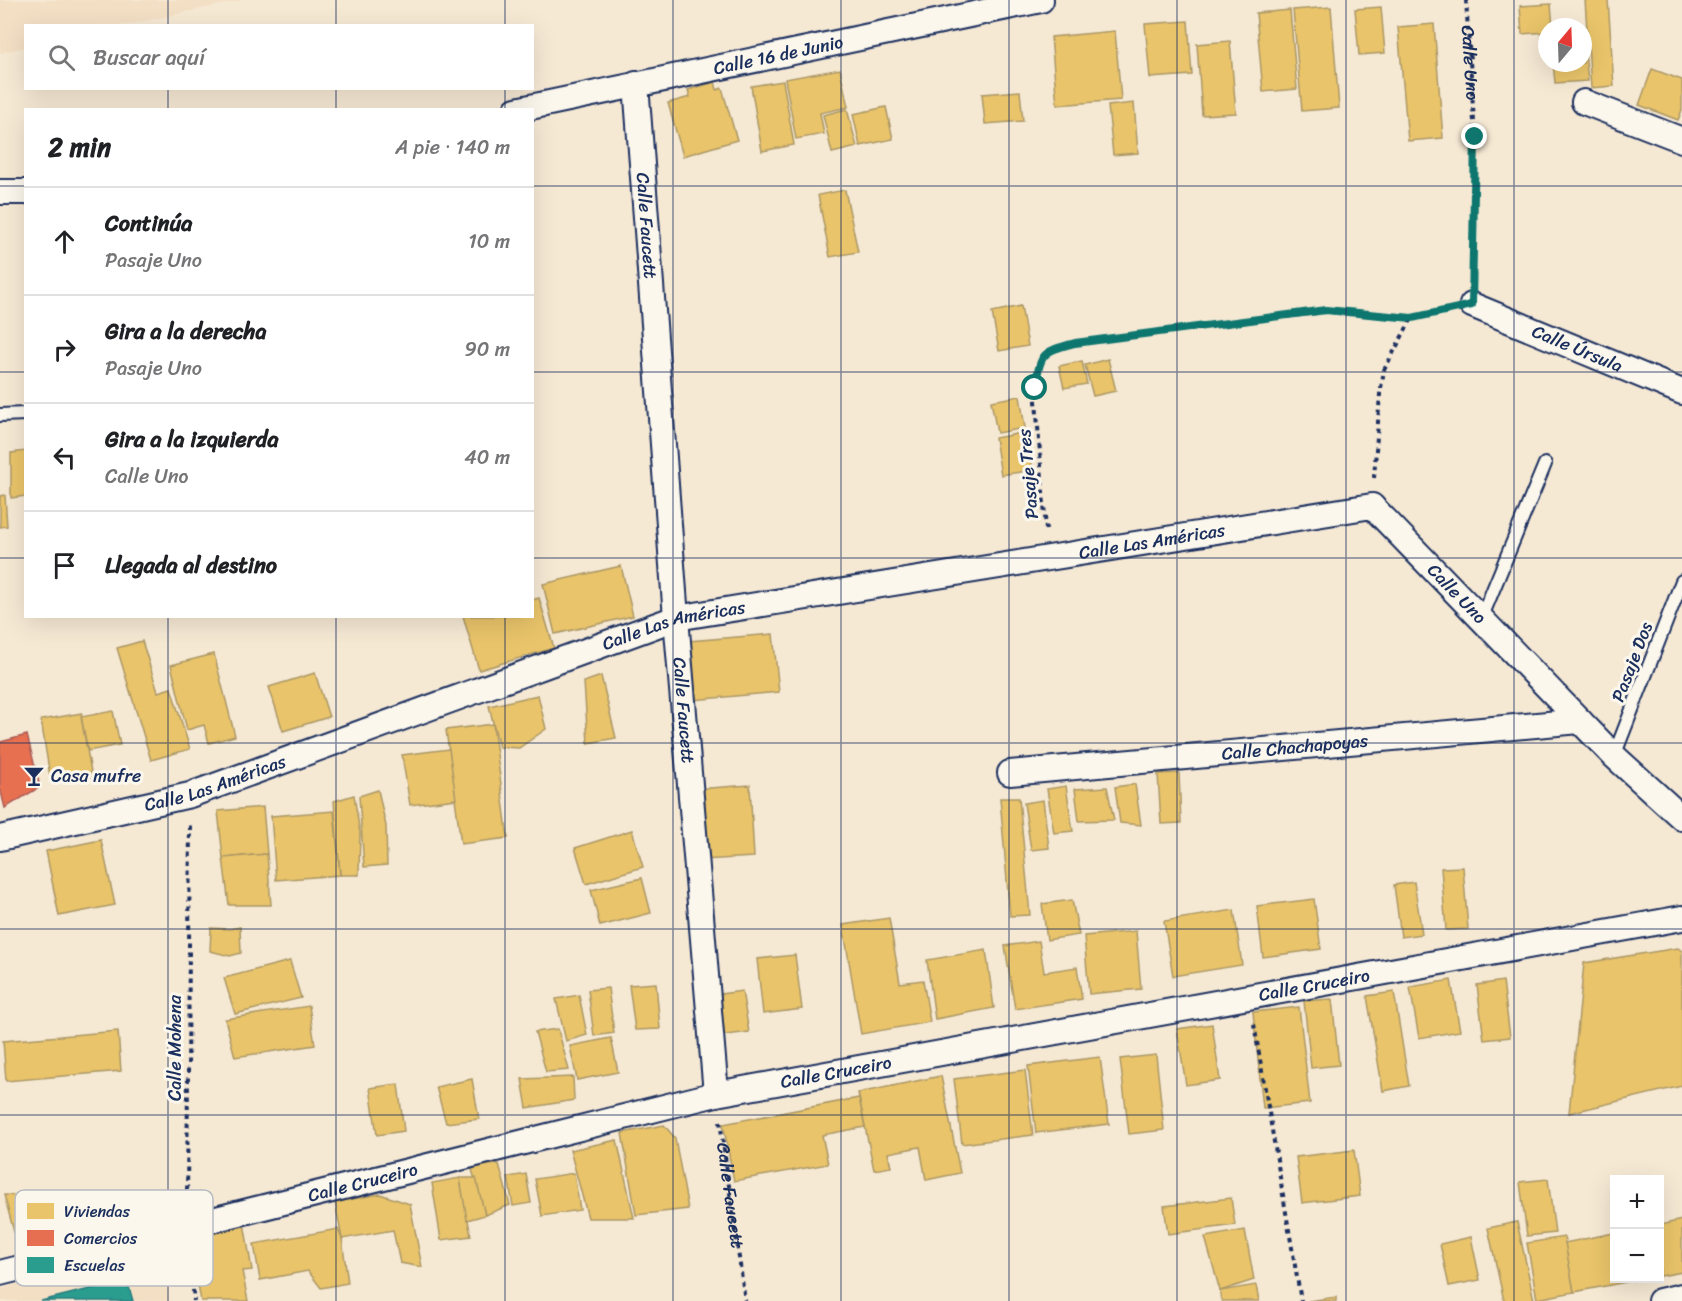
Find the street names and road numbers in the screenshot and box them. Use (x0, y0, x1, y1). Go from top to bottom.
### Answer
street label: Calle Uno (1452, 24, 1489, 101)
street label: Calle 16 de Junio (711, 26, 846, 84)
street label: Calle Faucett (627, 171, 667, 280)
street label: Calle Úrsula (1527, 315, 1628, 382)
street label: Pasaje Tres (1008, 427, 1048, 520)
street label: Calle Las Américas (1076, 514, 1228, 569)
street label: Calle Uno (1419, 556, 1495, 632)
street label: Calle Las Américas (597, 591, 748, 660)
street label: Pasaje Dos (1602, 617, 1662, 707)
street label: Calle Faucett (663, 656, 704, 765)
street label: Calle Chachapoyas (1220, 724, 1370, 770)
street label: Calle Las Américas (141, 745, 291, 821)
street label: Calle Cruceiro (1256, 959, 1372, 1011)
street label: Calle Mohena (159, 994, 191, 1101)
street label: Calle Cruceiro (778, 1046, 894, 1098)
street label: Calle Faucett (707, 1141, 753, 1250)
street label: Calle Cruceiro (304, 1153, 421, 1211)

